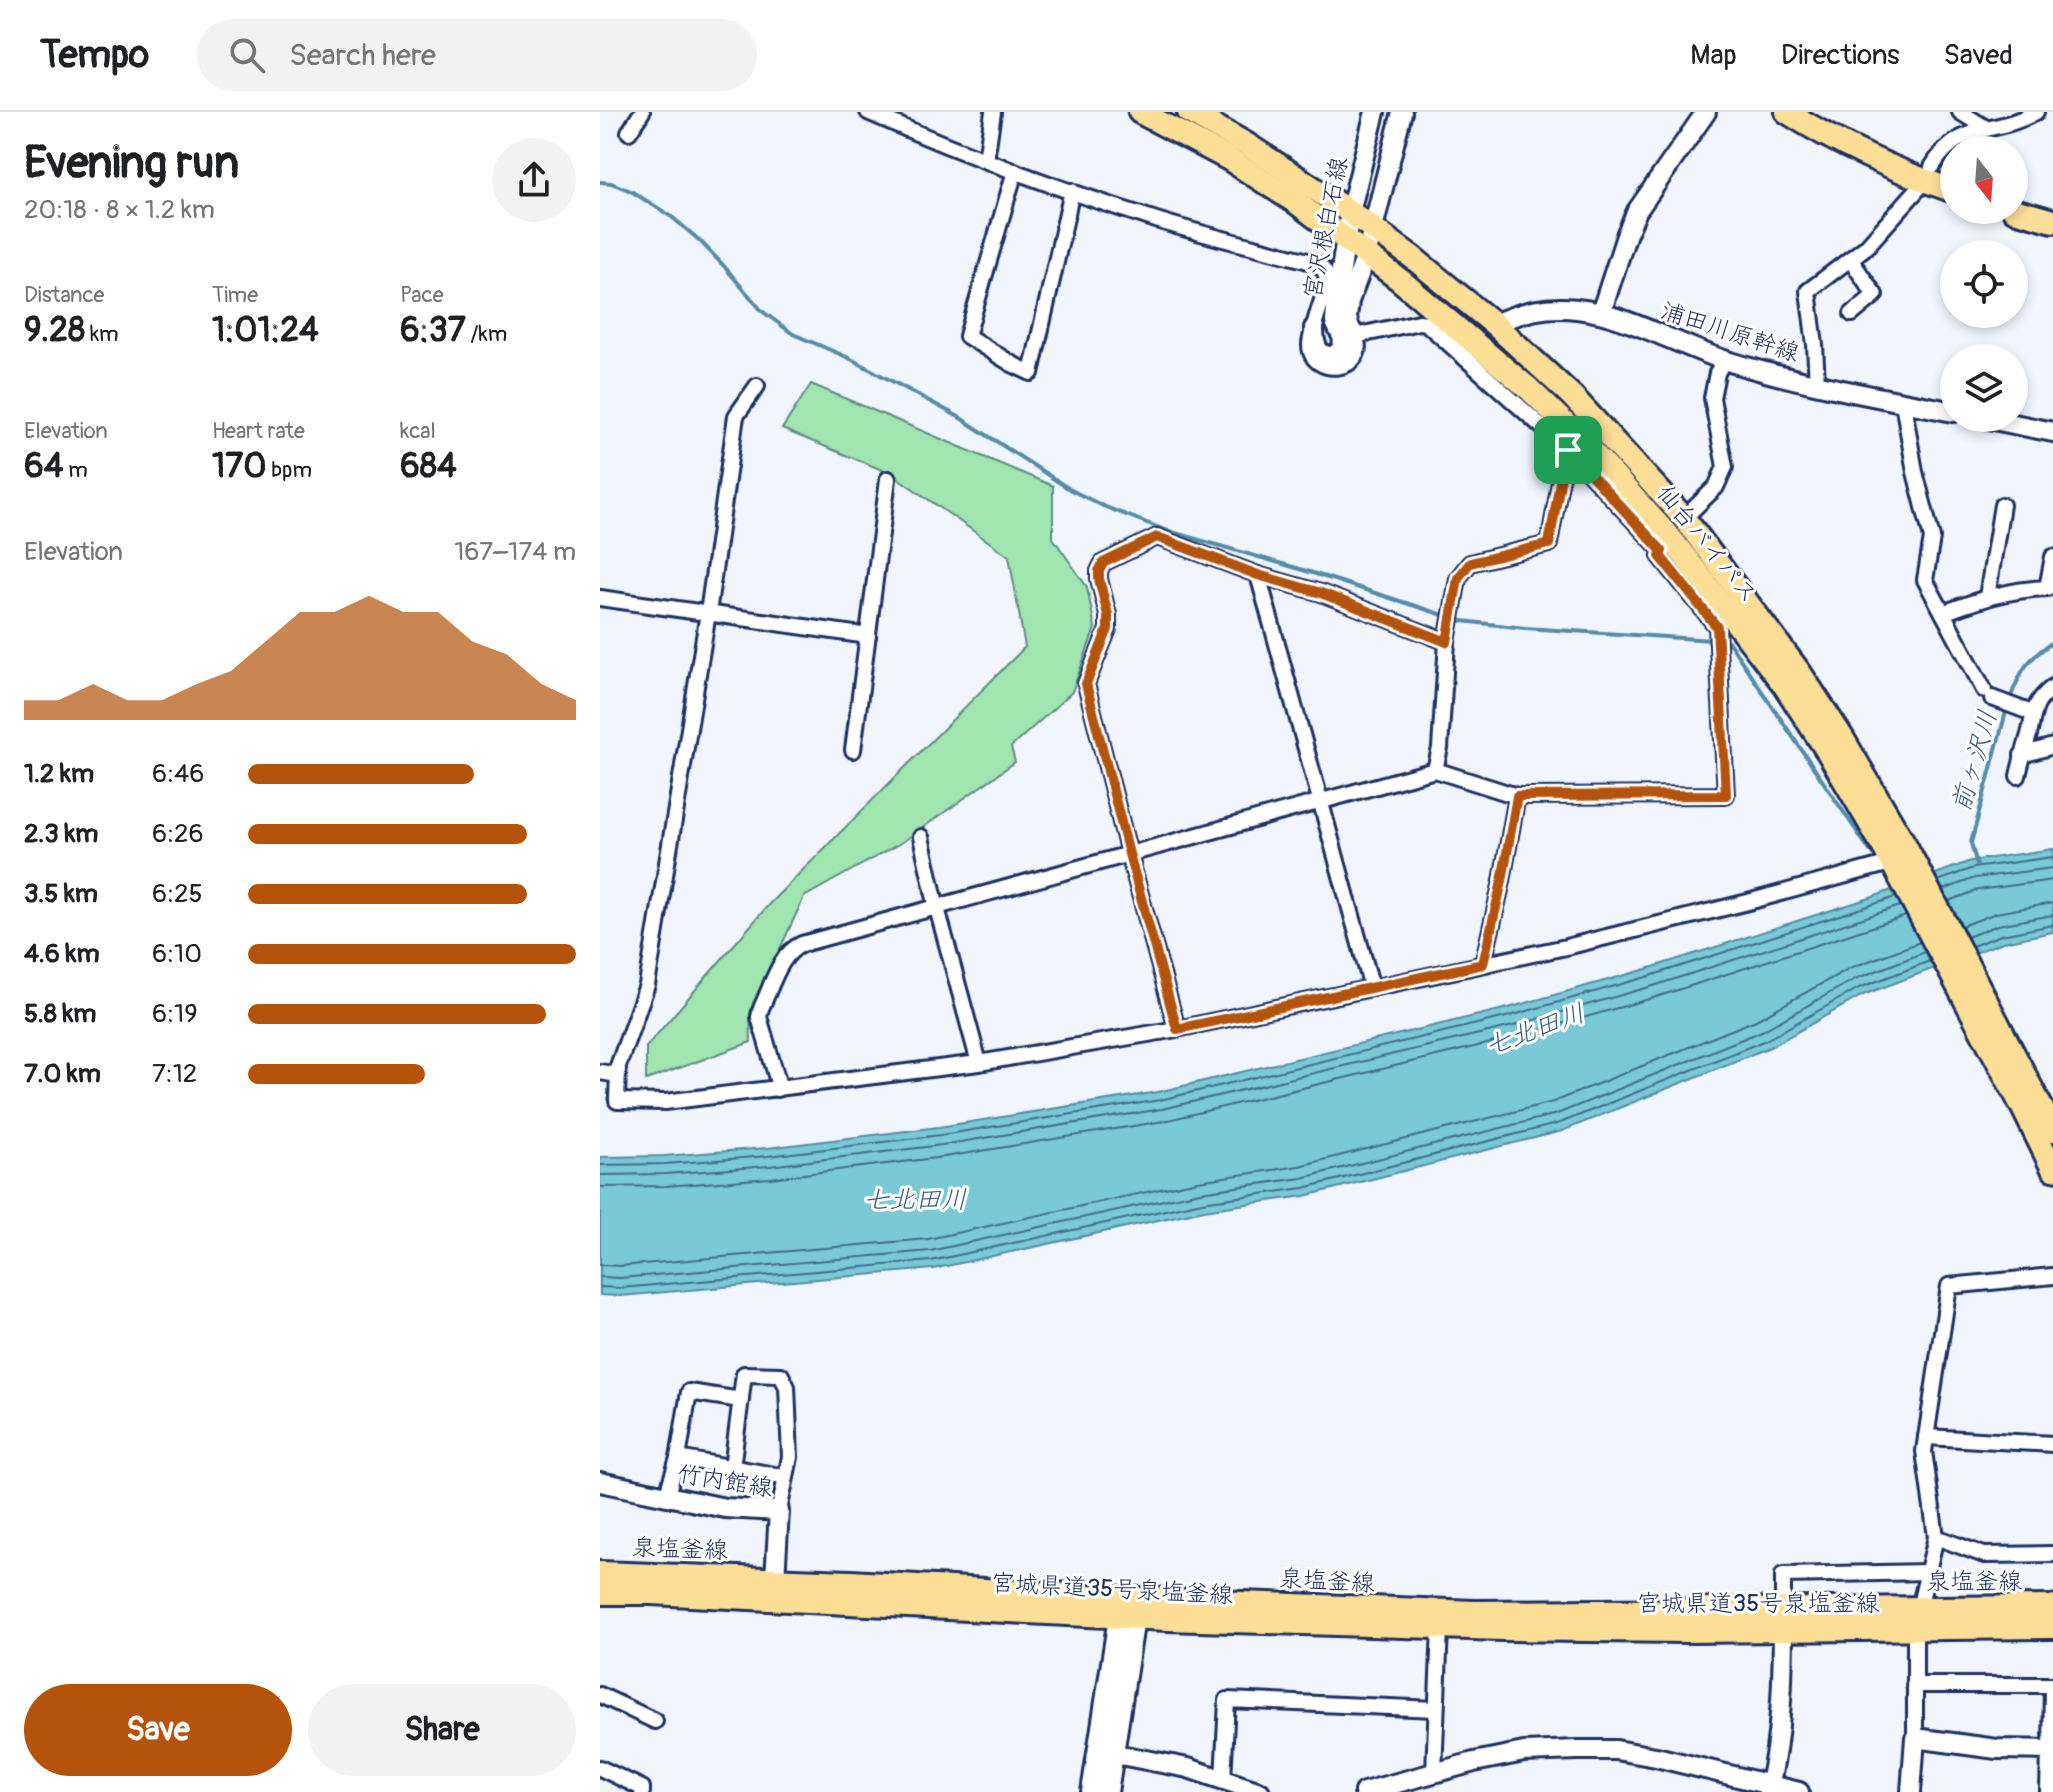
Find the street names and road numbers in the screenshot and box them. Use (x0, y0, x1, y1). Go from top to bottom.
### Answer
street label: 宮沢根白石線 (1298, 155, 1354, 301)
street label: 浦田川原幹線 (1657, 296, 1803, 368)
street label: 仙台バイパス (1651, 479, 1763, 609)
street label: 竹内館線 (675, 1459, 775, 1503)
street label: 泉塩釜線 (632, 1533, 728, 1565)
street label: 泉塩釜線 (1278, 1564, 1376, 1598)
street label: 泉塩釜線 (1926, 1567, 2022, 1596)
street label: 宮城県道35号泉塩釜線 (990, 1568, 1234, 1610)
street label: 宮城県道35号泉塩釜線 (1637, 1589, 1879, 1618)

